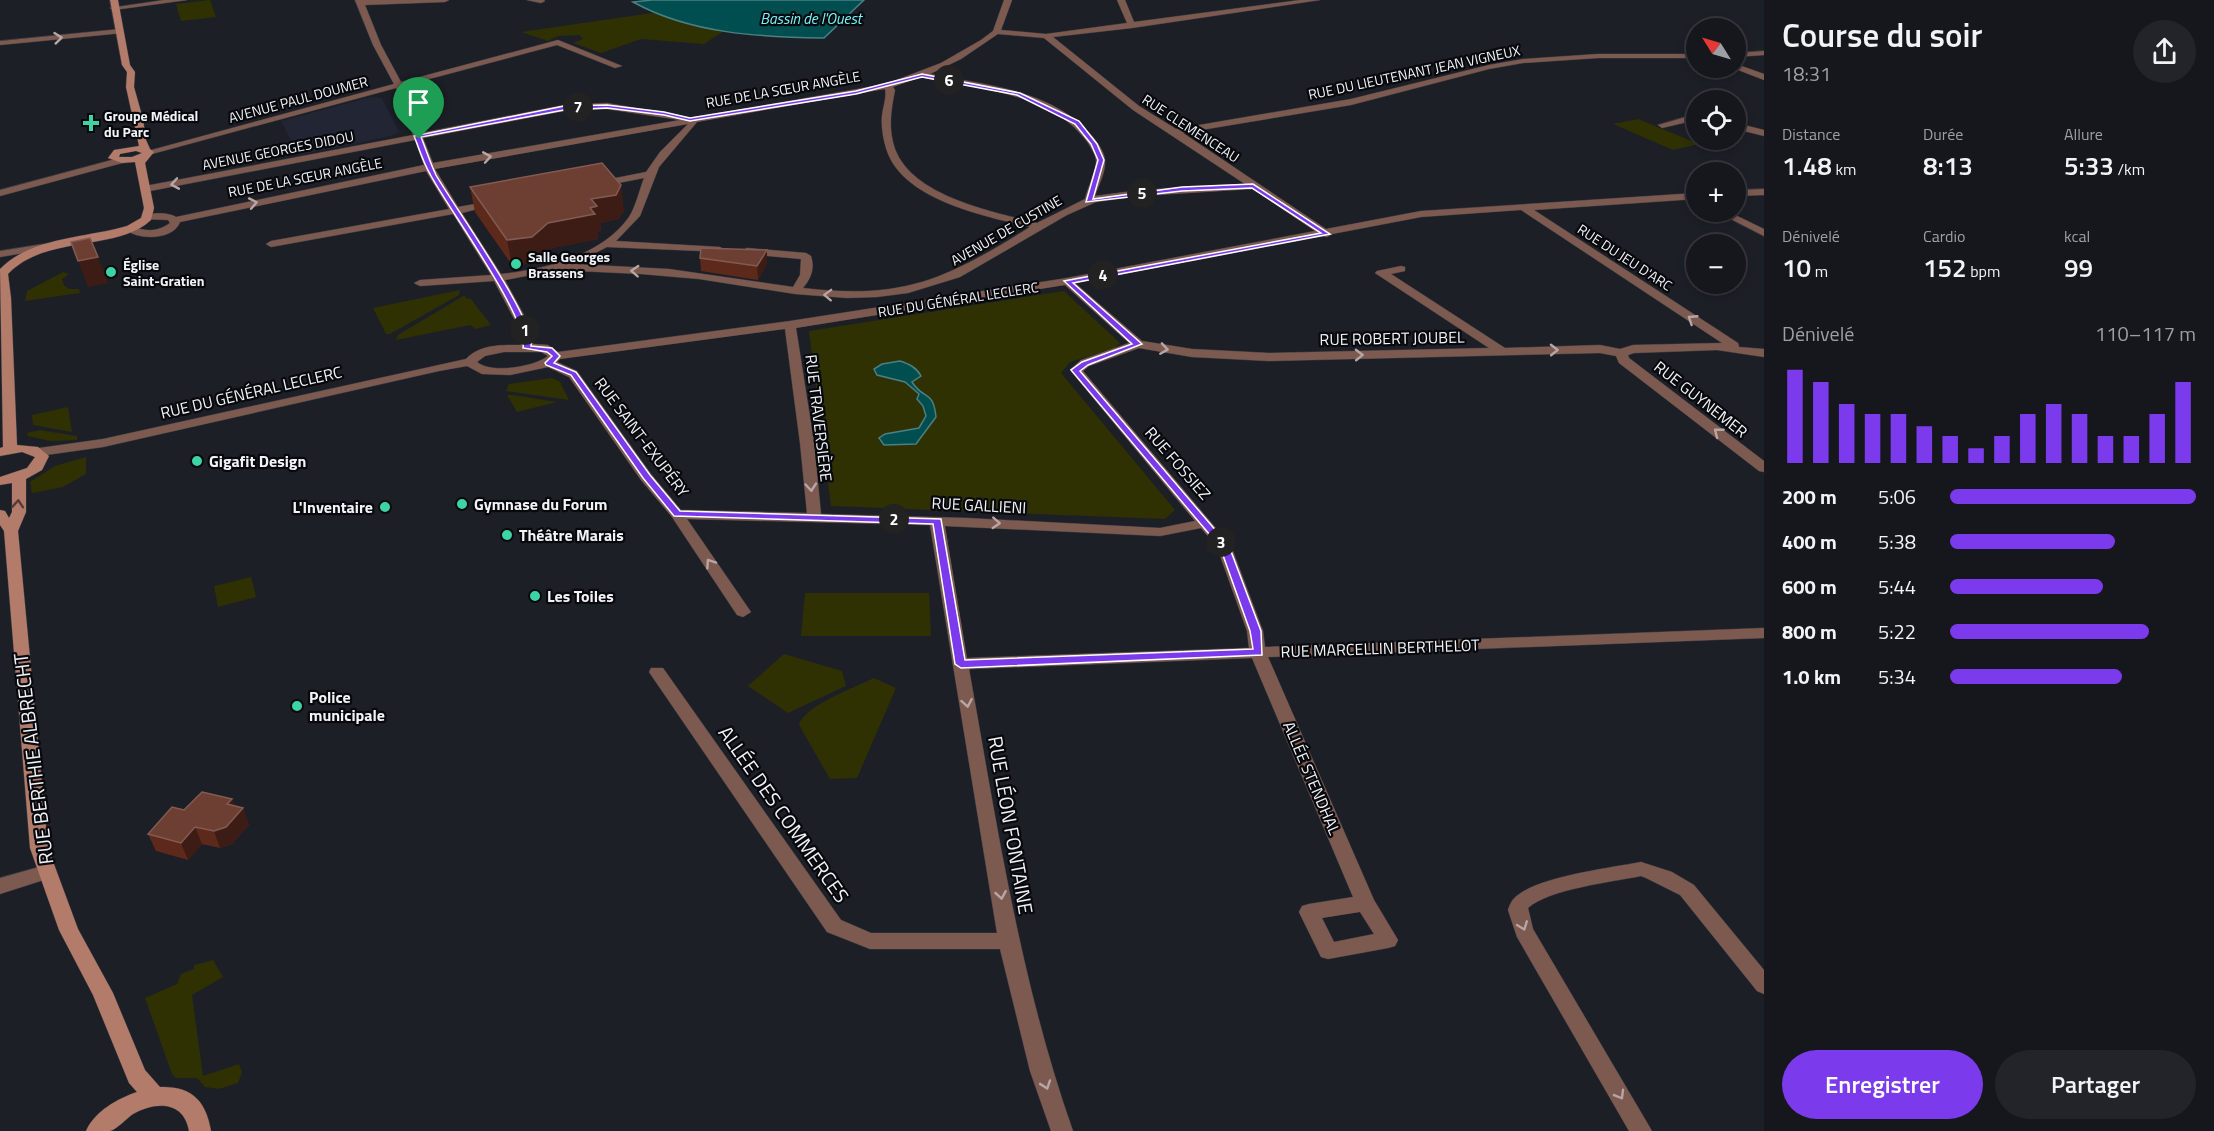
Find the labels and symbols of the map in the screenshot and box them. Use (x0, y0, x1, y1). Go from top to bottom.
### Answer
water label: Bassin de l'Ouest (760, 7, 864, 30)
north arrow (1686, 18, 1746, 78)
one-way arrow (54, 32, 63, 44)
street label: RUE DU LIEUTENANT JEAN VIGNEUX (1306, 39, 1522, 105)
street label: RUE DE LA SŒUR ANGÈLE (704, 65, 862, 113)
pin: 6 (934, 65, 964, 95)
street label: AVENUE PAUL DOUMER (226, 70, 370, 128)
pin (393, 77, 444, 139)
street label: RUE CLEMENCEAU (1138, 89, 1244, 167)
pin: 7 (563, 92, 593, 122)
place label: Groupe Médical du Parc (104, 105, 198, 142)
marker: Groupe Médical du Parc (82, 114, 100, 132)
street label: AVENUE GEORGES DIDOU (200, 125, 356, 175)
one-way arrow (482, 151, 492, 164)
street label: RUE DE LA SŒUR ANGÈLE (226, 152, 384, 202)
one-way arrow (170, 178, 179, 190)
pin: 5 (1127, 178, 1157, 208)
street label: AVENUE DE CUSTINE (947, 189, 1066, 270)
one-way arrow (248, 197, 258, 210)
street label: RUE DU JEU D'ARC (1573, 218, 1677, 296)
place label: Salle Georges Brassens (528, 246, 611, 283)
place label: Église Saint-Gratien (123, 254, 204, 291)
marker: Salle Georges Brassens (509, 257, 523, 271)
pin: 4 (1088, 260, 1118, 290)
one-way arrow (630, 264, 639, 277)
marker: Église Saint-Gratien (104, 265, 118, 279)
street label: RUE DU GÉNÉRAL LECLERC (876, 276, 1040, 322)
one-way arrow (823, 289, 832, 301)
pin: 1 (510, 315, 540, 345)
one-way arrow (1688, 315, 1699, 326)
street label: RUE ROBERT JOUBEL (1319, 325, 1465, 351)
one-way arrow (1160, 342, 1169, 354)
one-way arrow (1549, 344, 1558, 357)
one-way arrow (1354, 349, 1363, 361)
street label: RUE TRAVERSIÈRE (799, 353, 839, 483)
street label: RUE GUYNEMER (1649, 355, 1753, 443)
street label: RUE DU GÉNÉRAL LECLERC (158, 359, 344, 425)
street label: RUE SAINT-EXUPÉRY (589, 372, 695, 502)
street label: RUE FOSSIEZ (1139, 421, 1217, 505)
one-way arrow (1713, 429, 1724, 440)
place label: Gigafit Design (209, 449, 306, 473)
marker: Gigafit Design (190, 454, 204, 468)
one-way arrow (804, 482, 817, 491)
street label: RUE GALLIENI (931, 491, 1027, 519)
place label: Gymnase du Forum (474, 492, 608, 516)
place label: L'Inventaire (292, 495, 373, 519)
marker: Gymnase du Forum (455, 497, 469, 511)
one-way arrow (12, 500, 25, 509)
marker: L'Inventaire (378, 500, 392, 514)
pin: 2 (879, 504, 909, 534)
one-way arrow (991, 517, 1000, 530)
place label: Théâtre Marais (519, 523, 624, 547)
pin: 3 (1206, 527, 1236, 557)
marker: Théâtre Marais (500, 528, 514, 542)
one-way arrow (706, 559, 717, 570)
place label: Les Toiles (547, 584, 614, 608)
marker: Les Toiles (528, 589, 542, 603)
street label: RUE MARCELLIN BERTHELOT (1280, 633, 1480, 663)
street label: RUE BERTHIE ALBRECHT (5, 651, 61, 866)
place label: Police municipale (309, 685, 385, 727)
one-way arrow (961, 698, 973, 708)
marker: Police municipale (290, 699, 304, 713)
street label: ALLÉE STENDHAL (1277, 718, 1347, 839)
street label: ALLÉE DES COMMERCES (711, 719, 857, 909)
street label: RUE LÉON FONTAINE (980, 734, 1042, 916)
one-way arrow (994, 890, 1006, 900)
one-way arrow (1516, 919, 1528, 930)
one-way arrow (1039, 1079, 1051, 1089)
one-way arrow (1613, 1088, 1624, 1099)

